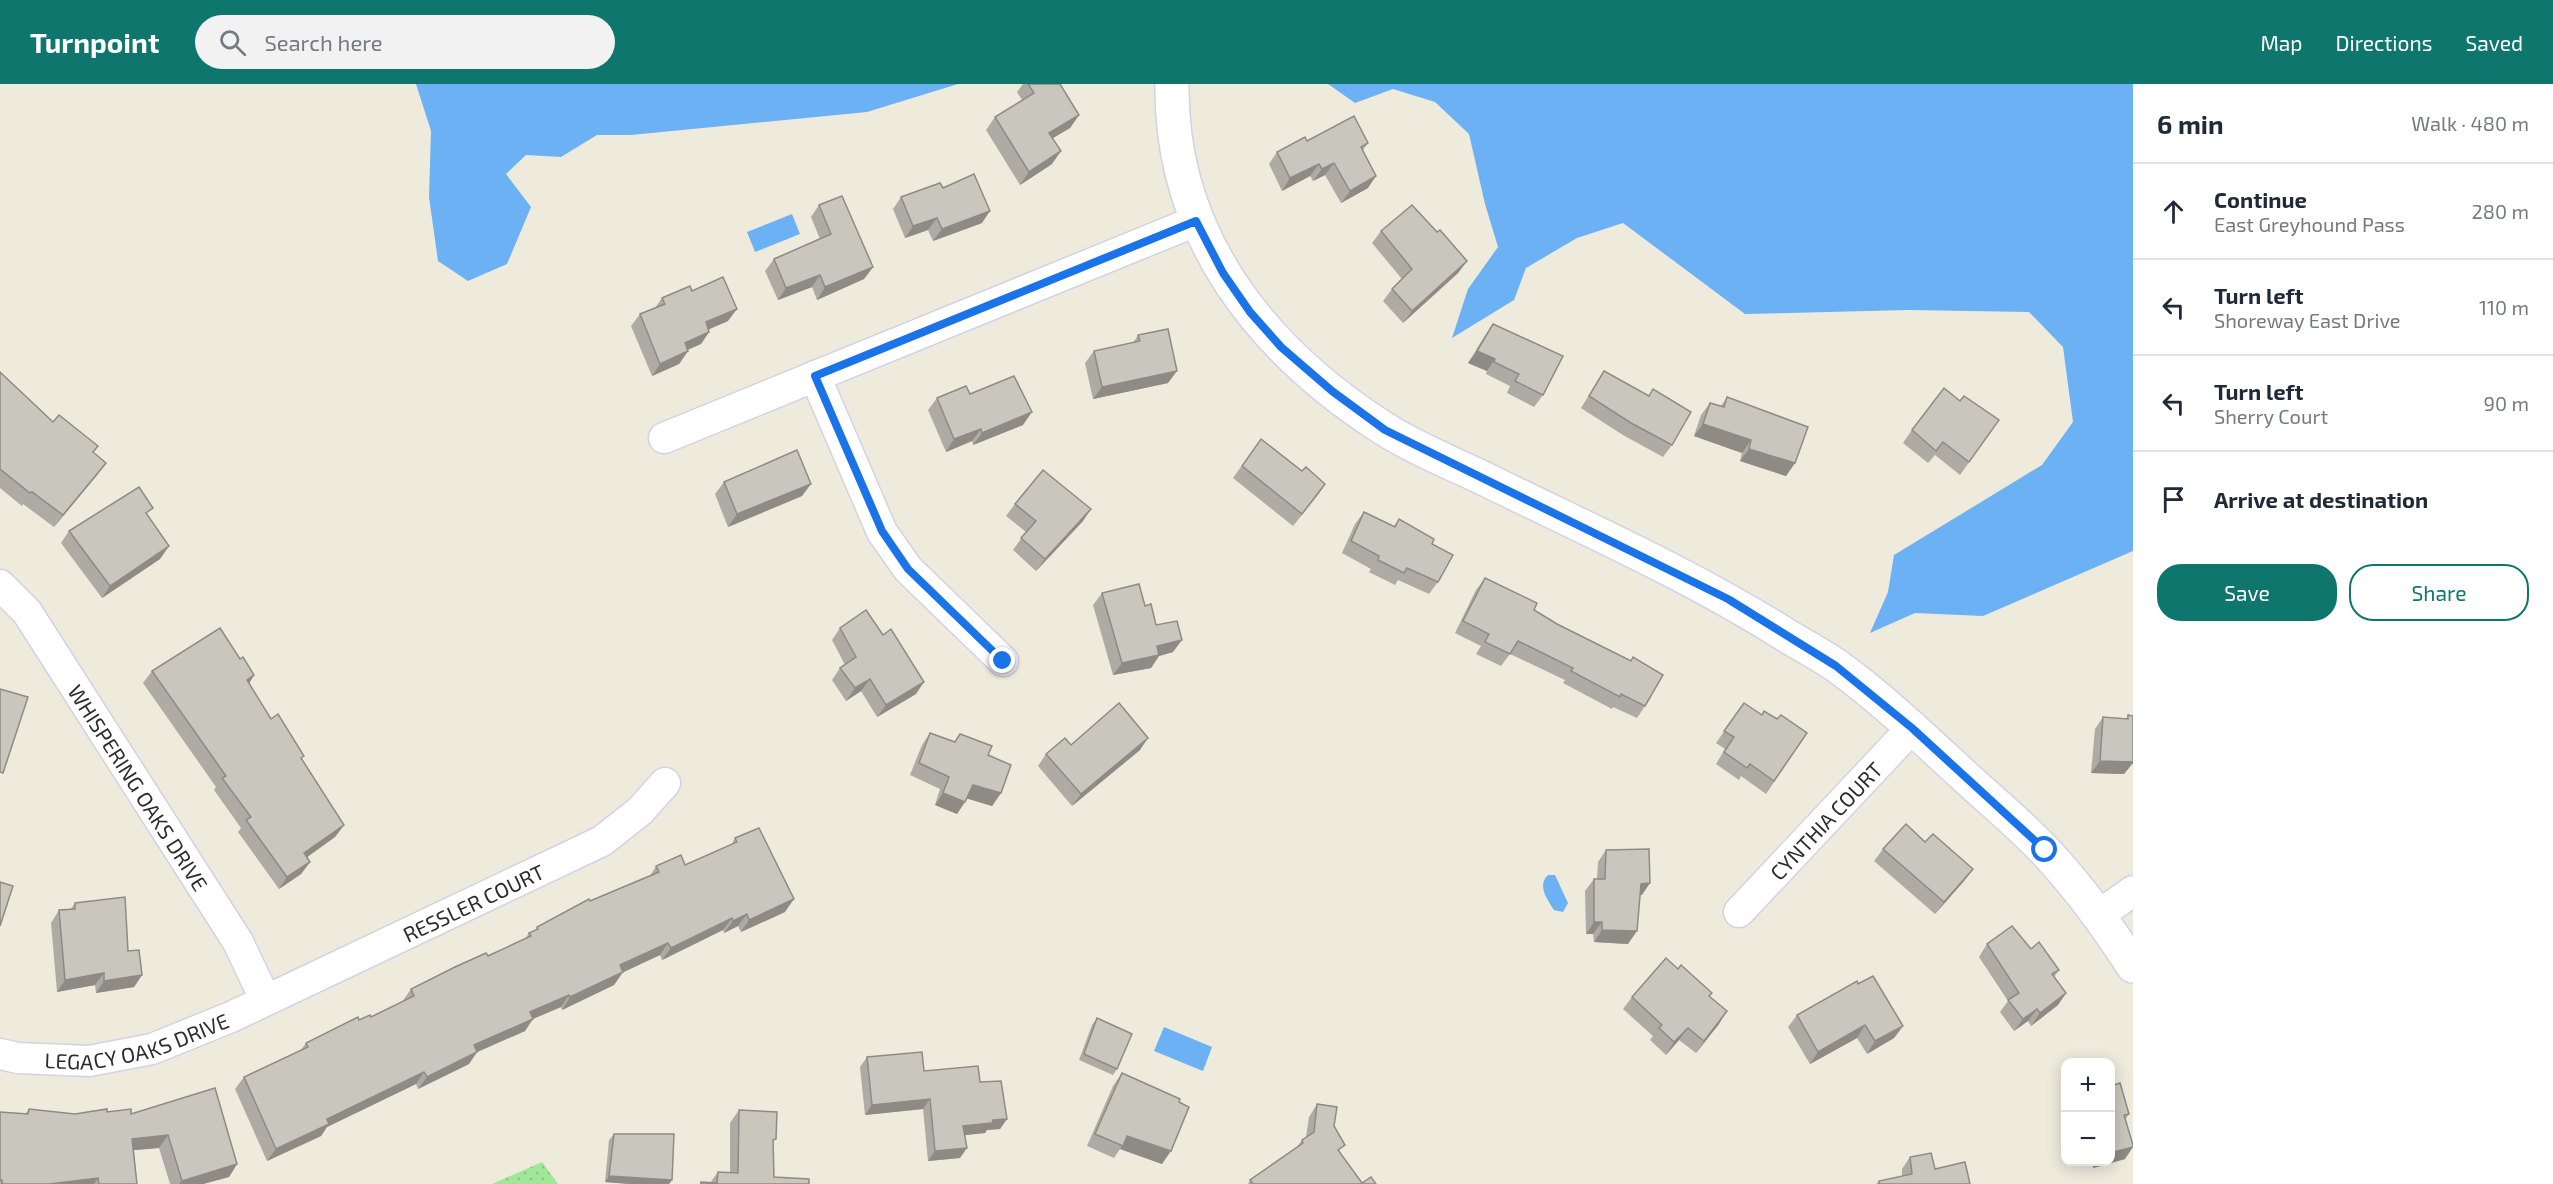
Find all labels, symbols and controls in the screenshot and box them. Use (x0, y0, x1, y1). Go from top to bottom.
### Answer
search box (195, 15, 615, 69)
text: Turnpoint (30, 25, 159, 59)
icon: search (216, 26, 249, 59)
text: Search here (264, 29, 383, 55)
text: Map (2260, 30, 2303, 55)
text: Directions (2336, 30, 2432, 55)
text: Saved (2465, 30, 2523, 55)
text: 6 min (2157, 108, 2224, 139)
text: Walk · 480 m (2411, 111, 2529, 135)
text: Continue (2214, 186, 2307, 212)
icon: ahead (2157, 195, 2190, 228)
text: 280 m (2472, 199, 2529, 223)
text: East Greyhound Pass (2214, 212, 2405, 236)
text: Turn left (2214, 282, 2303, 308)
icon: left (2157, 291, 2190, 324)
text: 110 m (2479, 295, 2529, 319)
text: Shoreway East Drive (2214, 308, 2401, 332)
text: Turn left (2214, 378, 2303, 404)
icon: left (2157, 387, 2190, 420)
text: 90 m (2484, 391, 2529, 415)
text: Sherry Court (2214, 404, 2328, 428)
icon: arrive (2157, 483, 2190, 516)
text: Arrive at destination (2214, 486, 2428, 512)
button: Save (2157, 564, 2337, 621)
button: Share (2349, 564, 2529, 621)
route end (989, 647, 1015, 673)
street label: WHISPERING OAKS DRIVE (64, 679, 214, 895)
street label: CYNTHIA COURT (1764, 756, 1887, 884)
route start (2031, 836, 2057, 862)
street label: RESSLER COURT (399, 858, 548, 946)
street label: LEGACY OAKS DRIVE (44, 1007, 232, 1074)
map controls (2061, 1058, 2115, 1166)
button: + (2061, 1058, 2115, 1112)
button: − (2061, 1112, 2115, 1166)

